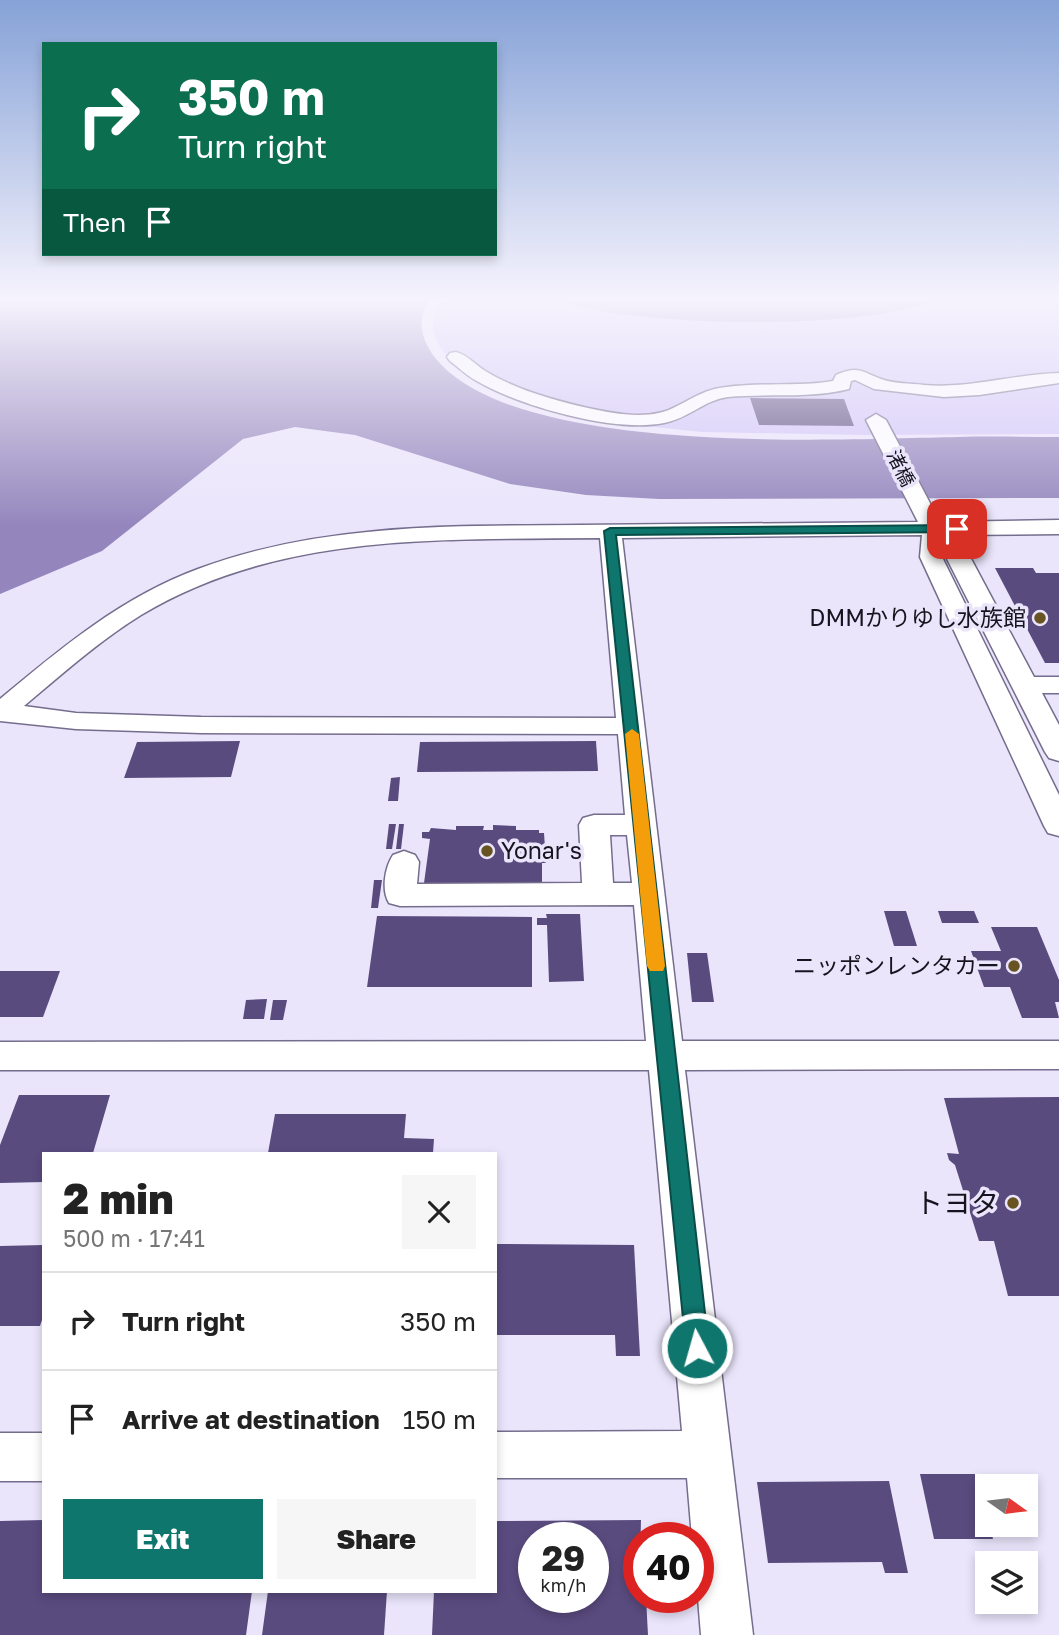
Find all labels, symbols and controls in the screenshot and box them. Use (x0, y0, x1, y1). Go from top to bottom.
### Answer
text: 350 m (178, 67, 325, 126)
icon: right (63, 70, 154, 161)
text: Turn right (178, 127, 327, 165)
icon: arrive (140, 203, 178, 241)
text: Then (63, 207, 126, 238)
street label: 渚橋 (883, 446, 920, 490)
pin (927, 499, 987, 559)
icon: arrive (938, 510, 976, 548)
place label: DMMかりゆし水族館 (809, 603, 1026, 631)
marker: DMMかりゆし水族館 (1032, 610, 1048, 626)
place label: Yonar's (501, 836, 582, 864)
marker: Yonar's (479, 843, 495, 859)
place label: ニッポンレンタカー (793, 951, 1000, 979)
marker: ニッポンレンタカー (1006, 958, 1022, 974)
text: 2 min (63, 1173, 174, 1223)
button: close (402, 1175, 476, 1249)
place label: トヨタ (915, 1186, 999, 1219)
marker: トヨタ (1005, 1195, 1021, 1211)
text: 500 m · 17:41 (63, 1224, 205, 1252)
icon: right (63, 1302, 101, 1340)
text: Turn right (122, 1306, 245, 1337)
text: 350 m (400, 1306, 476, 1337)
position arrow (660, 1311, 734, 1385)
icon: arrive (63, 1400, 101, 1438)
text: Arrive at destination (122, 1404, 380, 1435)
text: 150 m (403, 1404, 476, 1435)
north arrow (975, 1474, 1038, 1536)
map controls (975, 1474, 1038, 1614)
button: Exit (63, 1499, 263, 1579)
button: Share (277, 1499, 476, 1579)
speed limit sign: 40 (623, 1522, 714, 1613)
text: 29 (542, 1537, 585, 1579)
button: layers (975, 1551, 1038, 1614)
text: km/h (541, 1574, 586, 1596)

